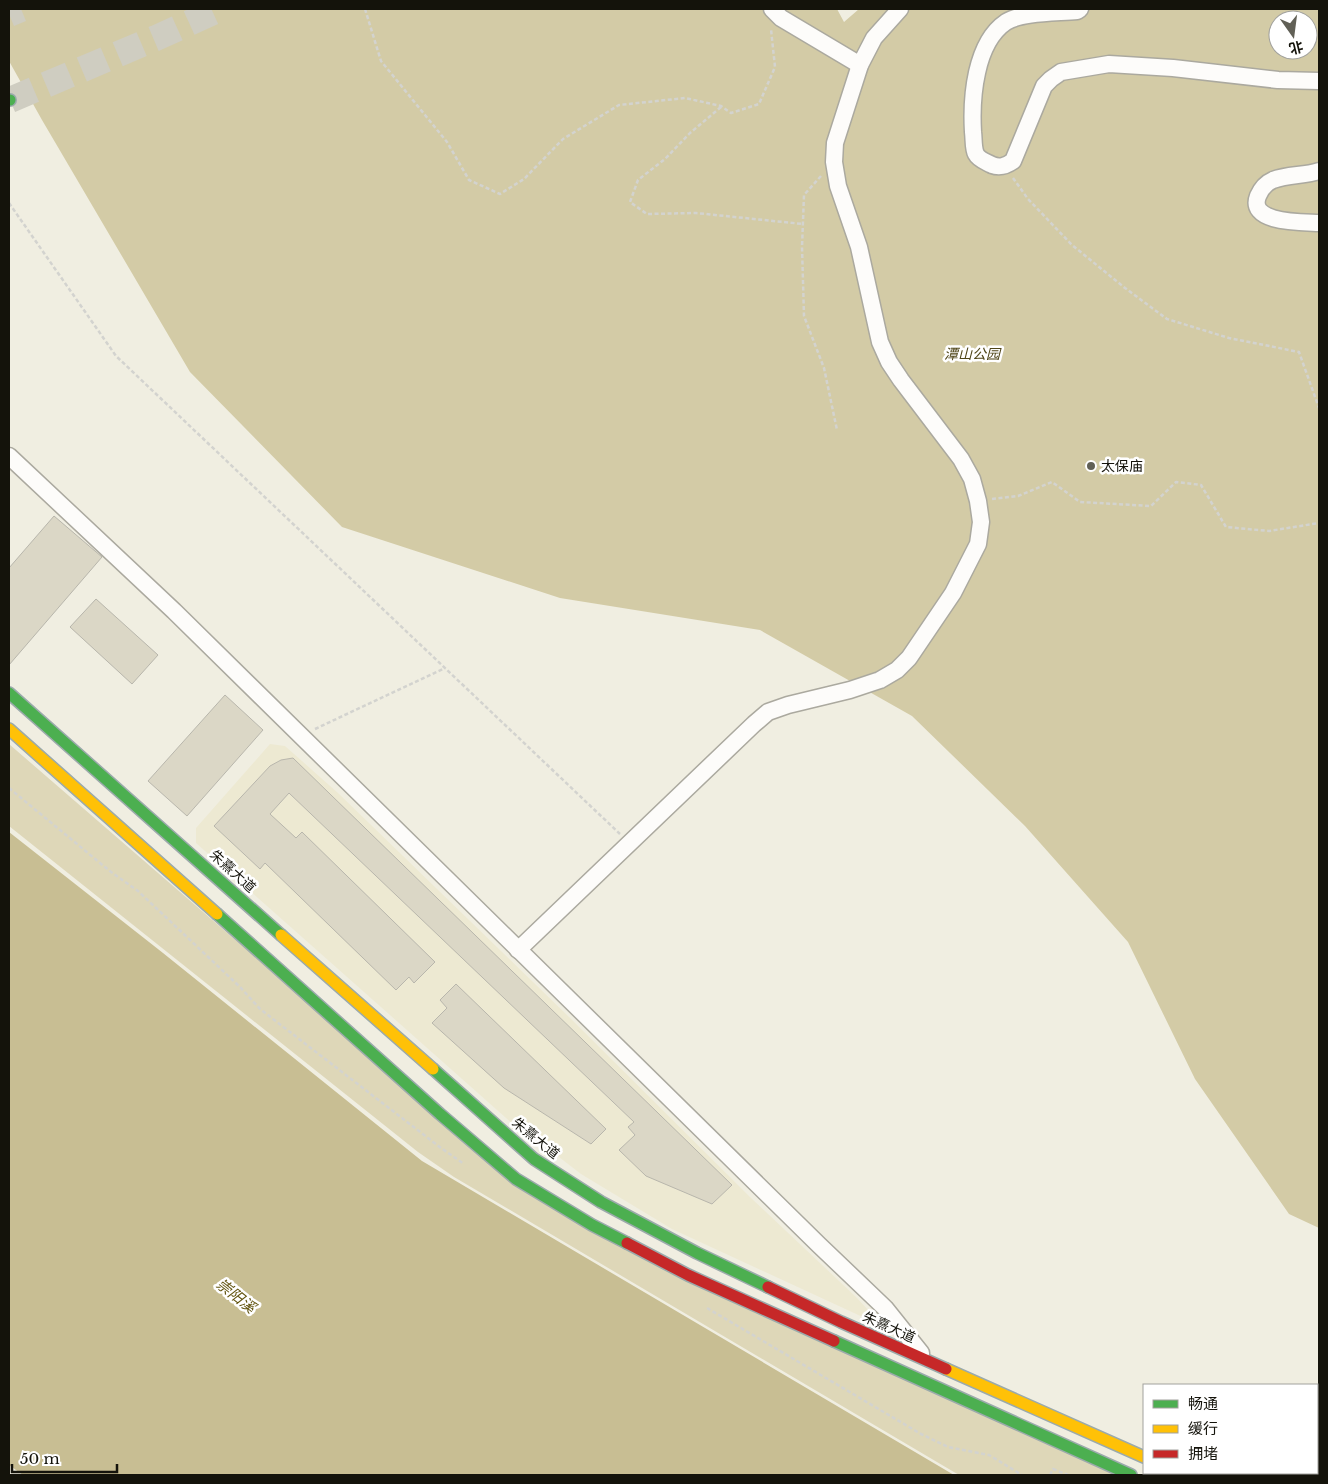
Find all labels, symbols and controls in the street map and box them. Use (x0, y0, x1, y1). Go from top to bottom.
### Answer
north arrow (1268, 10, 1318, 60)
text: 北 (1287, 37, 1305, 58)
park label: 潭山公园 (944, 345, 1002, 363)
place label: 太保庙 (1101, 457, 1143, 475)
marker: 太保庙 (1085, 460, 1097, 472)
street label: 朱熹大道 (206, 846, 260, 896)
street label: 朱熹大道 (509, 1113, 563, 1163)
water label: 崇阳溪 (213, 1274, 261, 1318)
street label: 朱熹大道 (860, 1307, 918, 1347)
legend (1143, 1384, 1318, 1474)
text: 畅通 (1188, 1394, 1218, 1413)
text: 缓行 (1188, 1419, 1218, 1438)
scale bar (12, 1442, 118, 1474)
text: 拥堵 (1188, 1444, 1218, 1463)
text: 50 m (20, 1449, 60, 1468)

